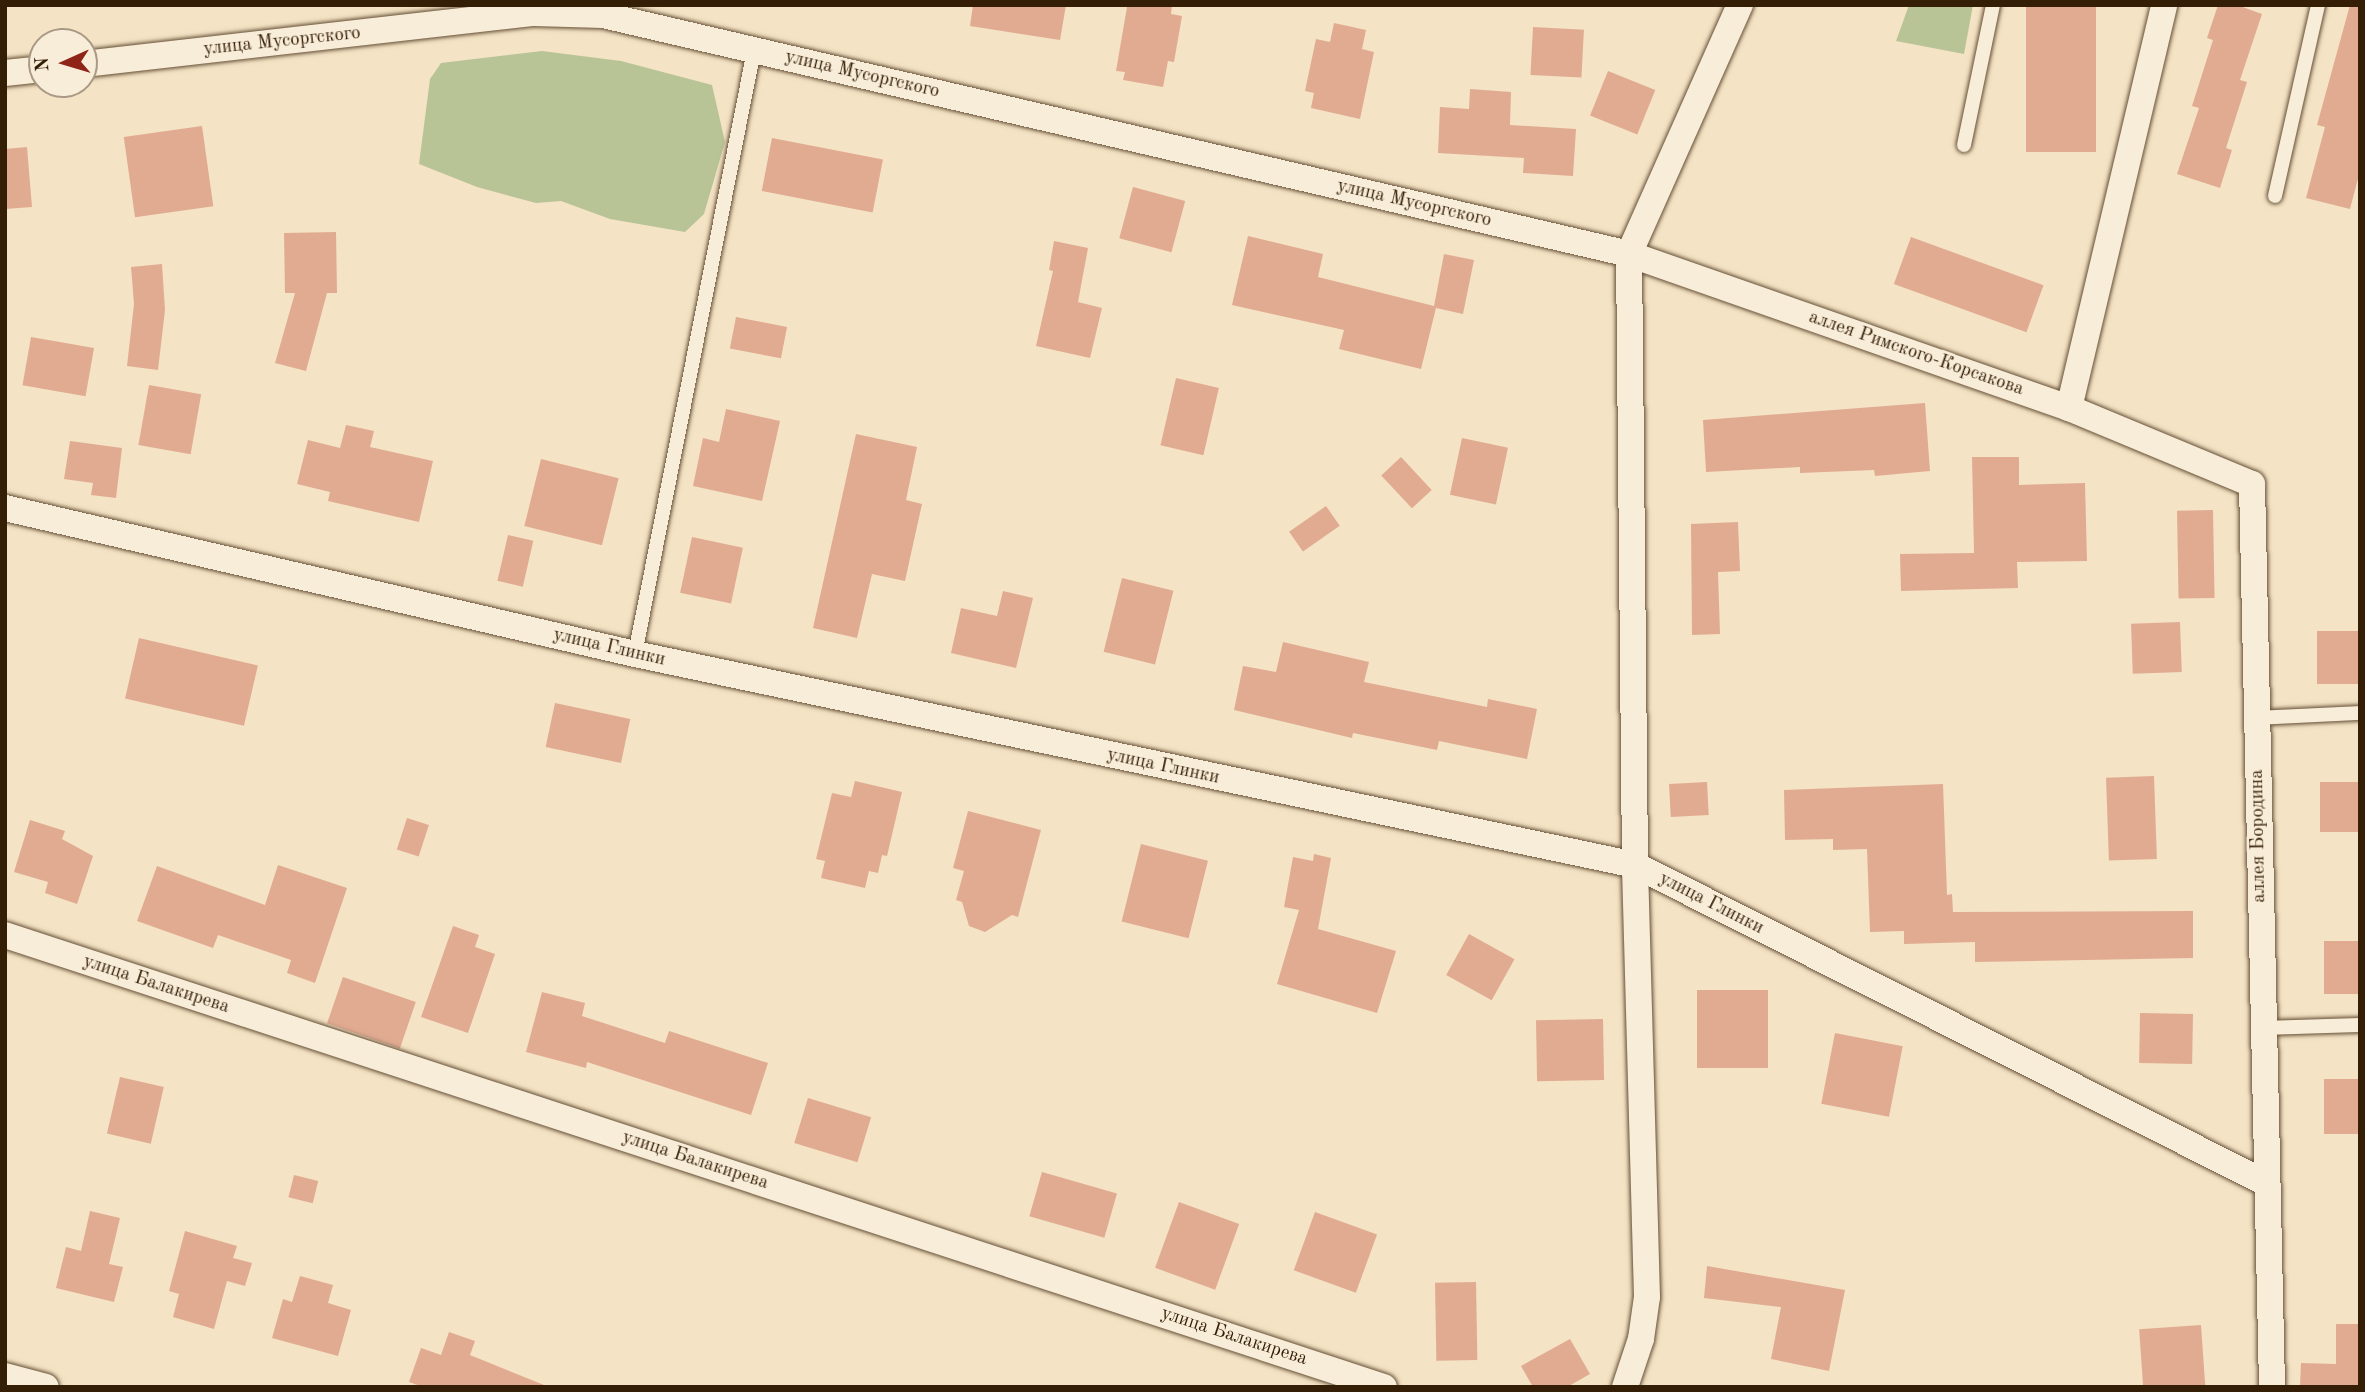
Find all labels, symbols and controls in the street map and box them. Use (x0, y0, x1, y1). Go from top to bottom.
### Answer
street label: улица Мусоргского (202, 22, 362, 62)
north arrow (28, 28, 98, 98)
street label: улица Мусоргского (783, 46, 941, 104)
text: N (34, 56, 54, 72)
street label: улица Мусоргского (1335, 175, 1493, 233)
street label: аллея Римского-Корсакова (1806, 306, 2026, 402)
street label: улица Глинки (551, 624, 667, 672)
street label: улица Глинки (1105, 744, 1221, 790)
street label: аллея Бородина (2246, 769, 2272, 903)
street label: улица Глинки (1655, 868, 1767, 940)
street label: улица Балакирева (80, 951, 232, 1019)
street label: улица Балакирева (619, 1127, 771, 1195)
street label: улица Балакирева (1158, 1303, 1310, 1371)

